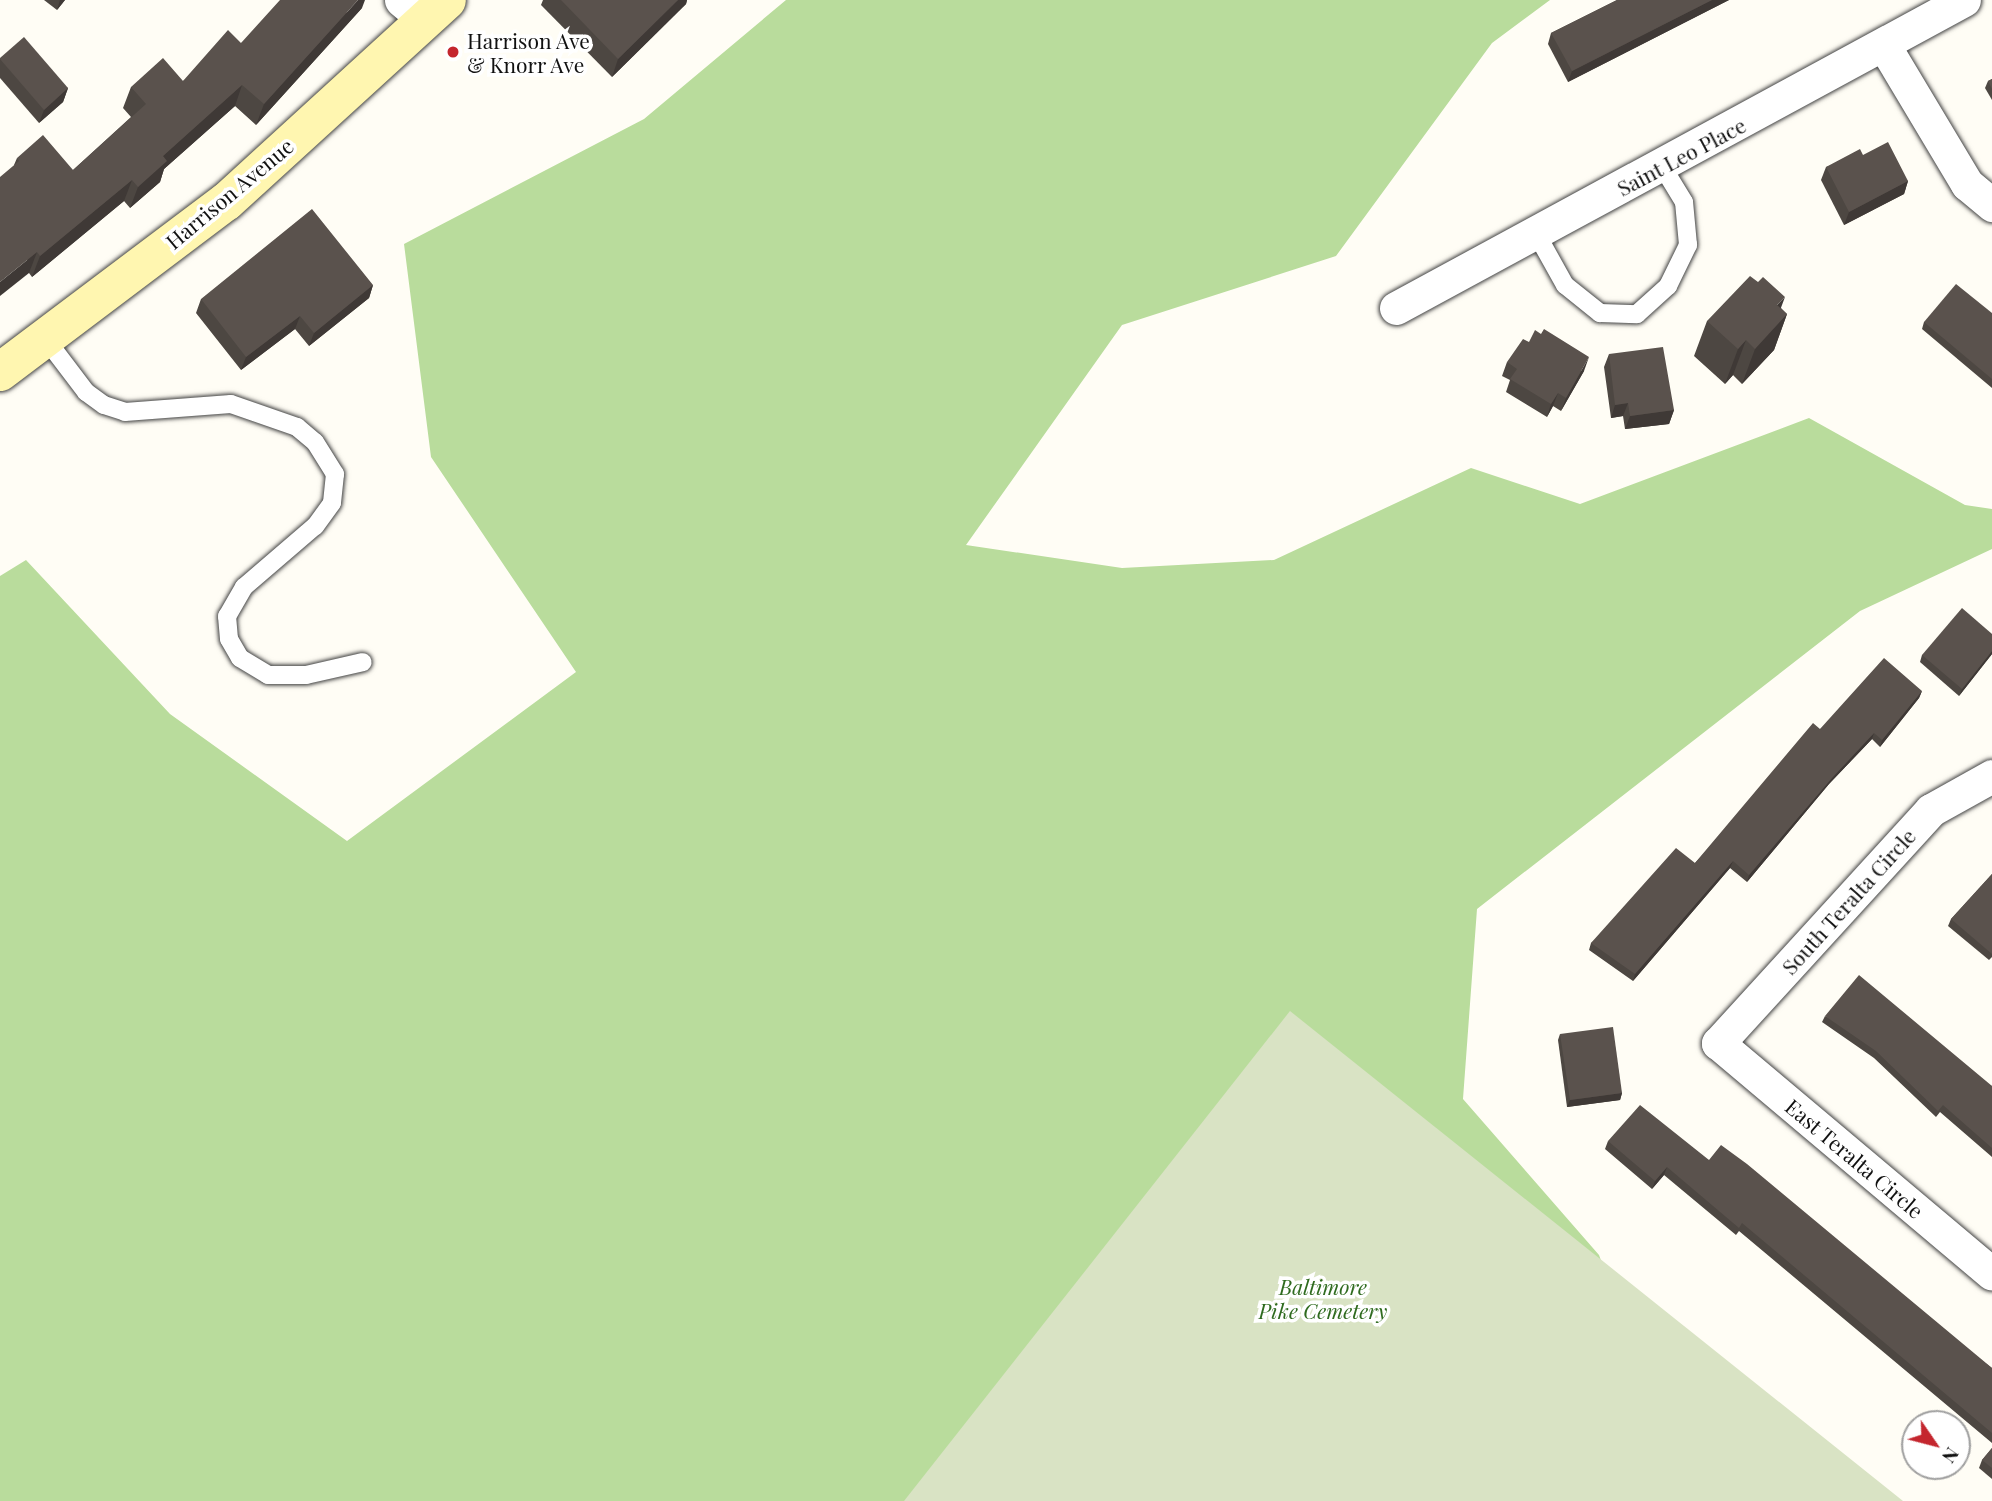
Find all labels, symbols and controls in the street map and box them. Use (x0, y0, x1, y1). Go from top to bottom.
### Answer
place label: Harrison Ave & Knorr Ave (467, 27, 591, 77)
marker: Harrison Ave & Knorr Ave (445, 44, 461, 60)
street label: Saint Leo Place (1612, 111, 1750, 201)
street label: Harrison Avenue (160, 132, 298, 254)
street label: South Teralta Circle (1776, 823, 1920, 979)
street label: East Teralta Circle (1781, 1093, 1929, 1223)
park label: Baltimore Pike Cemetery (1259, 1273, 1387, 1323)
north arrow (1901, 1410, 1971, 1480)
text: N (1937, 1443, 1966, 1469)

